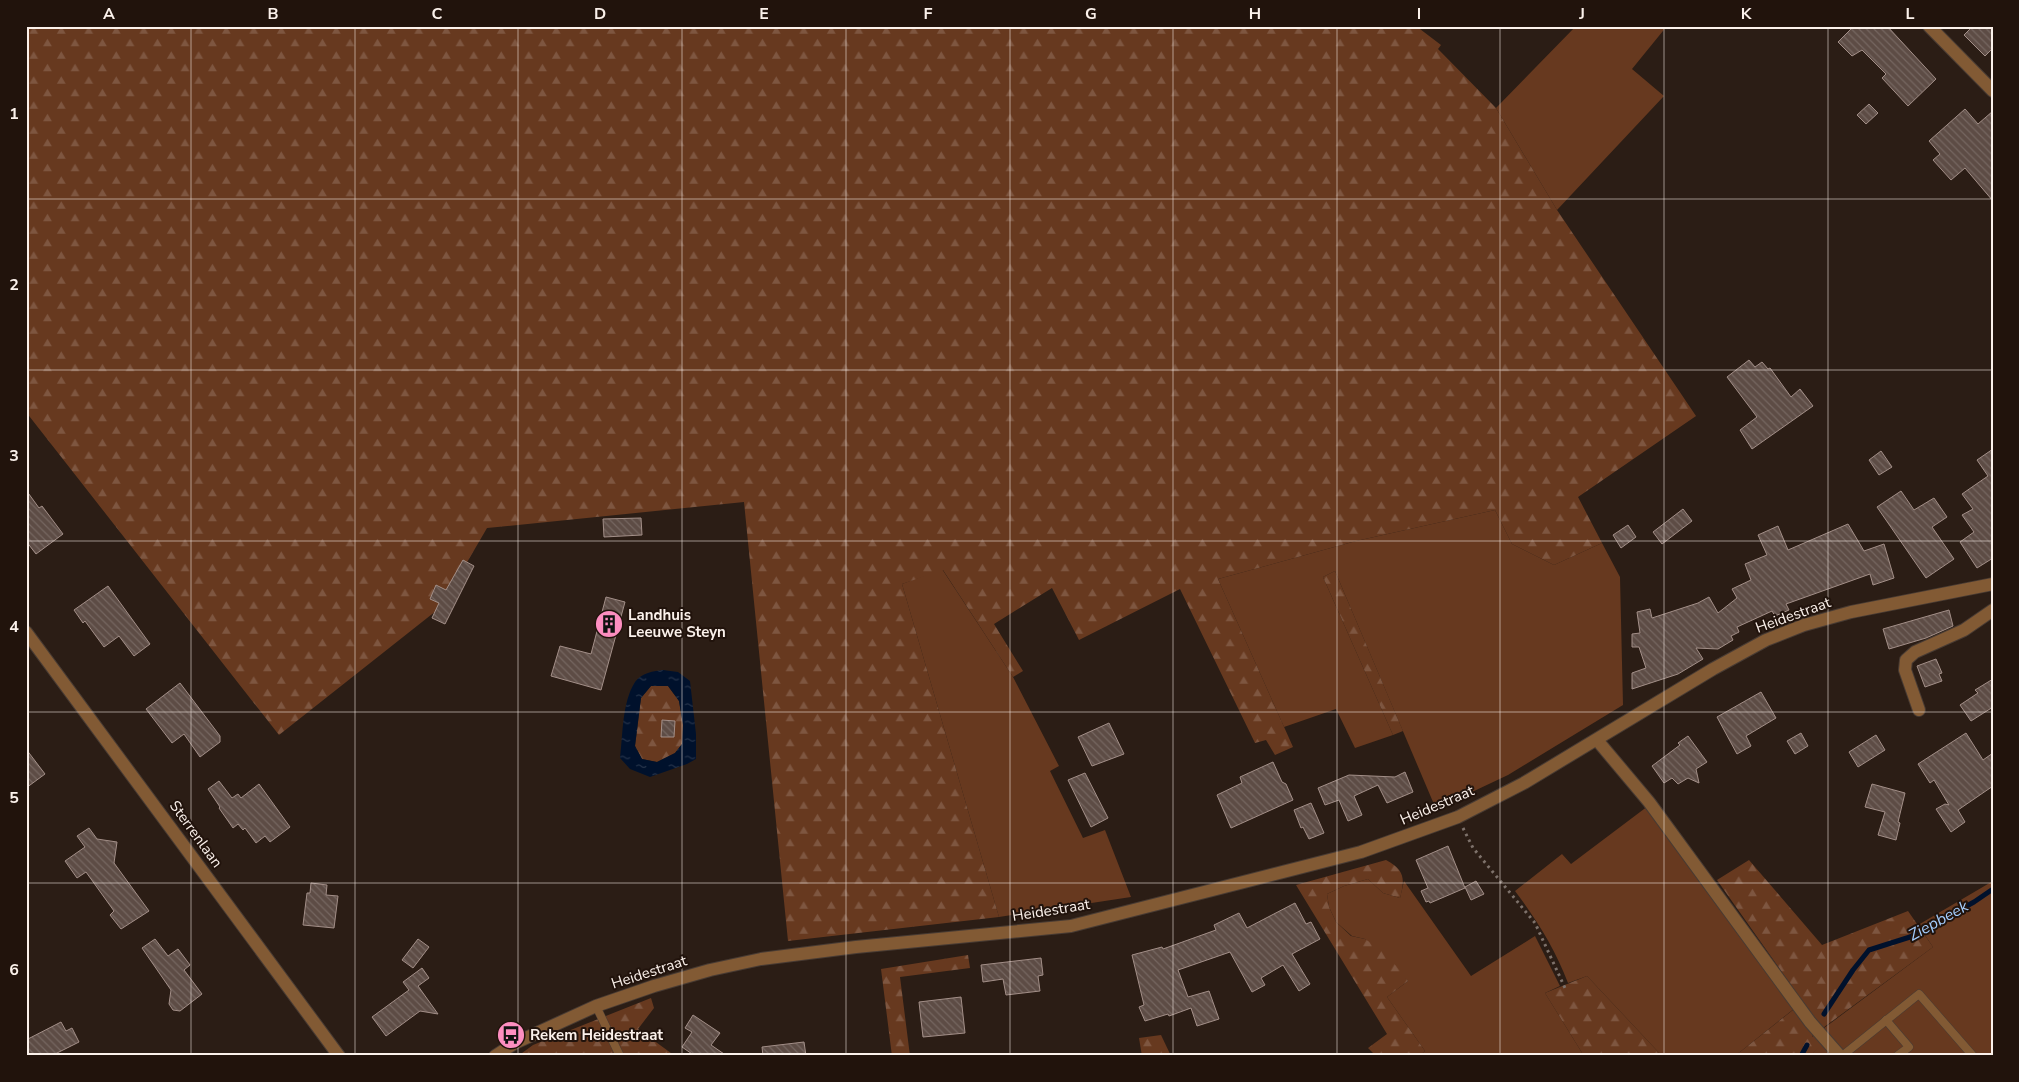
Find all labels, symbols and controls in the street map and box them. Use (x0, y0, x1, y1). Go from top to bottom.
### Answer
text: A (103, 3, 115, 25)
text: B (267, 3, 279, 25)
text: C (432, 3, 443, 25)
text: D (594, 3, 606, 25)
text: E (759, 3, 769, 25)
text: F (924, 3, 933, 25)
text: G (1085, 3, 1097, 25)
text: H (1249, 3, 1261, 25)
text: I (1417, 3, 1421, 25)
text: J (1578, 3, 1585, 25)
text: K (1741, 3, 1753, 25)
text: L (1906, 3, 1915, 25)
text: 1 (9, 103, 19, 125)
text: 2 (9, 274, 19, 296)
text: 3 (9, 445, 19, 467)
street label: Heidestraat (1753, 592, 1834, 638)
place label: Landhuis Leeuwe Steyn (628, 605, 726, 642)
building icon: Landhuis Leeuwe Steyn (594, 609, 624, 639)
text: 4 (9, 616, 19, 638)
street label: Heidestraat (1397, 780, 1478, 830)
text: 5 (9, 787, 19, 809)
street label: Sterrenlaan (165, 796, 227, 872)
street label: Heidestraat (1011, 894, 1092, 926)
water label: Ziepbeek (1905, 895, 1973, 946)
street label: Heidestraat (609, 950, 690, 994)
text: 6 (9, 959, 19, 981)
bus stop icon: Rekem Heidestraat (496, 1020, 526, 1050)
place label: Rekem Heidestraat (530, 1025, 663, 1045)

